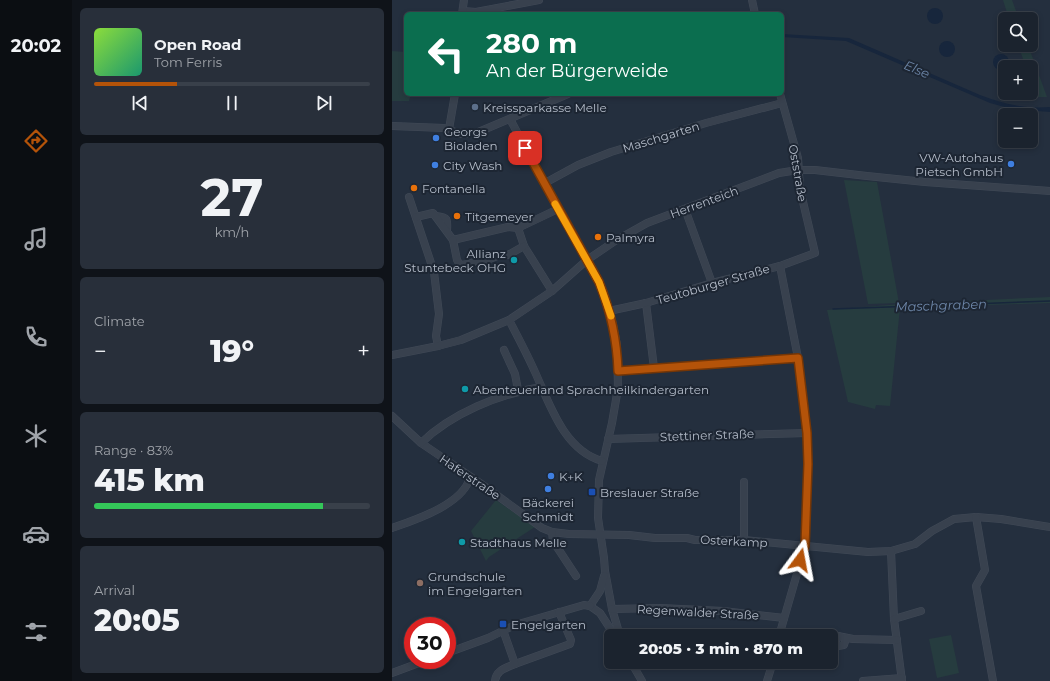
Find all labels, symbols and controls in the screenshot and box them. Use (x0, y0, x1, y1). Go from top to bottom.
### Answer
map controls (998, 12, 1038, 148)
button: search (998, 12, 1038, 52)
text: 280 m (486, 26, 577, 60)
icon: left (420, 28, 472, 80)
text: 20:02 (11, 35, 61, 57)
text: Open Road (154, 35, 242, 54)
text: Tom Ferris (154, 54, 222, 70)
water label: Else (902, 56, 932, 82)
text: An der Bürgerweide (486, 60, 669, 82)
button: + (998, 60, 1038, 100)
icon: previous (129, 92, 151, 114)
icon: pause (221, 92, 243, 114)
icon: next (313, 92, 335, 114)
place label: Kreissparkasse Melle (483, 100, 607, 115)
marker: Kreissparkasse Melle (470, 102, 480, 112)
button: − (998, 108, 1038, 148)
street label: Maschgarten (621, 118, 701, 156)
place label: Georgs Bioladen (444, 124, 498, 153)
icon: directions (22, 127, 50, 155)
pin (508, 131, 542, 165)
marker: Georgs Bioladen (431, 133, 441, 143)
icon: arrive (514, 137, 536, 159)
street label: Oststraße (786, 143, 810, 203)
place label: VW-Autohaus Pietsch GmbH (915, 150, 1003, 179)
place label: City Wash (443, 158, 502, 173)
marker: VW-Autohaus Pietsch GmbH (1006, 159, 1016, 169)
marker: City Wash (430, 160, 440, 170)
text: 27 (201, 166, 263, 229)
place label: Fontanella (422, 181, 486, 196)
marker: Fontanella (409, 183, 419, 193)
street label: Herrenteich (668, 183, 740, 221)
place label: Titgemeyer (465, 209, 534, 224)
marker: Titgemeyer (452, 211, 462, 221)
text: km/h (215, 224, 249, 240)
icon: music (22, 225, 50, 253)
place label: Palmyra (606, 230, 655, 245)
marker: Palmyra (593, 232, 603, 242)
place label: Allianz Stuntebeck OHG (404, 246, 506, 275)
marker: Allianz Stuntebeck OHG (509, 255, 519, 265)
street label: Teutoburger Straße (655, 261, 771, 307)
water label: Maschgraben (895, 295, 987, 315)
text: Climate (94, 313, 145, 329)
icon: phone (22, 323, 50, 351)
text: 19° (210, 333, 254, 370)
text: − (94, 338, 107, 365)
text: + (357, 338, 370, 365)
place label: Abenteuerland Sprachheilkindergarten (473, 382, 709, 397)
marker: Abenteuerland Sprachheilkindergarten (460, 384, 470, 394)
icon: climate (22, 422, 50, 450)
street label: Stettiner Straße (660, 426, 754, 444)
text: Range · 83% (94, 442, 173, 458)
street label: Haferstraße (437, 451, 503, 503)
text: 415 km (94, 462, 205, 499)
place label: K+K (559, 469, 583, 484)
marker: K+K (546, 471, 556, 481)
marker: Bäckerei Schmidt (543, 484, 553, 494)
place label: Breslauer Straße (600, 485, 699, 500)
marker: Breslauer Straße (587, 487, 597, 497)
place label: Bäckerei Schmidt (522, 495, 574, 524)
icon: car (22, 520, 50, 548)
street label: Osterkamp (700, 532, 768, 550)
place label: Stadthaus Melle (470, 535, 567, 550)
marker: Stadthaus Melle (457, 537, 467, 547)
position arrow (779, 539, 821, 581)
place label: Grundschule im Engelgarten (428, 569, 522, 598)
marker: Grundschule im Engelgarten (415, 578, 425, 588)
text: Arrival (94, 582, 135, 598)
street label: Regenwalder Straße (637, 601, 759, 623)
text: 20:05 (94, 602, 180, 639)
speed limit sign: 30 (404, 617, 456, 669)
place label: Engelgarten (511, 617, 586, 632)
icon: filters (22, 618, 50, 646)
marker: Engelgarten (498, 619, 508, 629)
text: 20:05 · 3 min · 870 m (639, 639, 803, 658)

